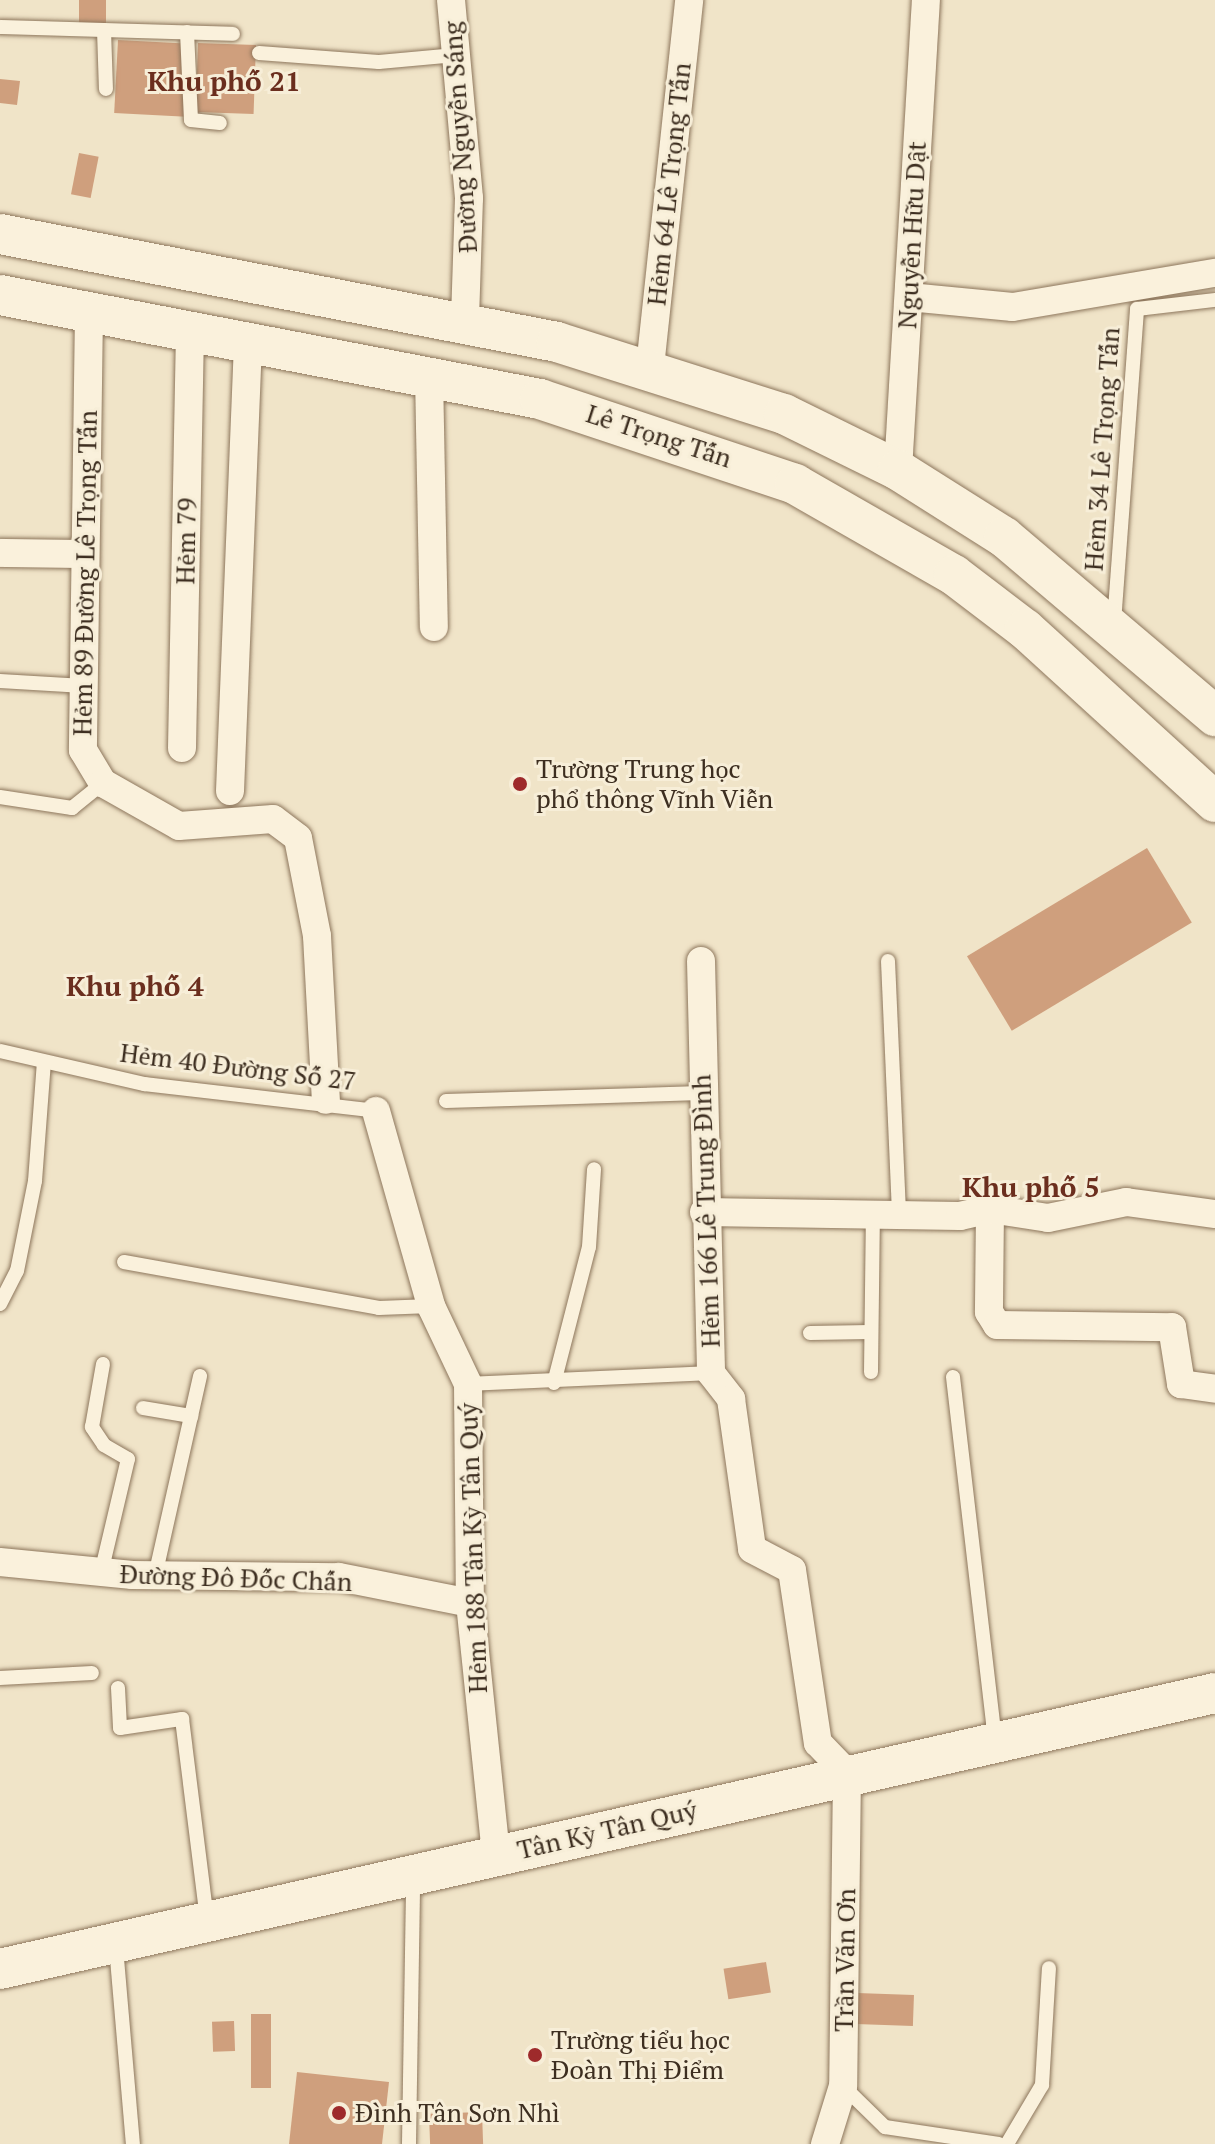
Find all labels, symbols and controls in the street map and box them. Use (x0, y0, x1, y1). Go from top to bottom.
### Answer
street label: Đường Nguyễn Sáng (436, 20, 484, 254)
street label: Hẻm 64 Lê Trọng Tấn (641, 61, 697, 307)
district label: Khu phố 21 (147, 64, 301, 98)
street label: Nguyễn Hữu Dật (892, 140, 932, 330)
street label: Hẻm 34 Lê Trọng Tấn (1078, 326, 1126, 572)
street label: Lê Trọng Tấn (582, 398, 736, 474)
street label: Hẻm 89 Đường Lê Trọng Tấn (67, 410, 103, 736)
street label: Hẻm 79 (170, 497, 202, 585)
place label: Trường Trung học phổ thông Vĩnh Viễn (536, 753, 775, 814)
marker: Trường Trung học phổ thông Vĩnh Viễn (511, 775, 529, 793)
district label: Khu phố 4 (66, 969, 204, 1003)
street label: Hẻm 40 Đường Số 27 (118, 1037, 358, 1097)
street label: Hẻm 166 Lê Trung Đình (686, 1074, 726, 1348)
district label: Khu phố 5 (962, 1170, 1100, 1204)
street label: Hẻm 188 Tân Kỳ Tân Quý (452, 1402, 494, 1694)
street label: Đường Đô Đốc Chấn (119, 1558, 353, 1598)
street label: Tân Kỳ Tân Quý (514, 1794, 700, 1866)
street label: Trần Văn Ơn (828, 1887, 862, 2033)
place label: Trường tiểu học Đoàn Thị Điểm (551, 2024, 730, 2086)
marker: Trường tiểu học Đoàn Thị Điểm (526, 2046, 544, 2064)
place label: Đình Tân Sơn Nhì (355, 2097, 560, 2129)
marker: Đình Tân Sơn Nhì (330, 2104, 348, 2122)

